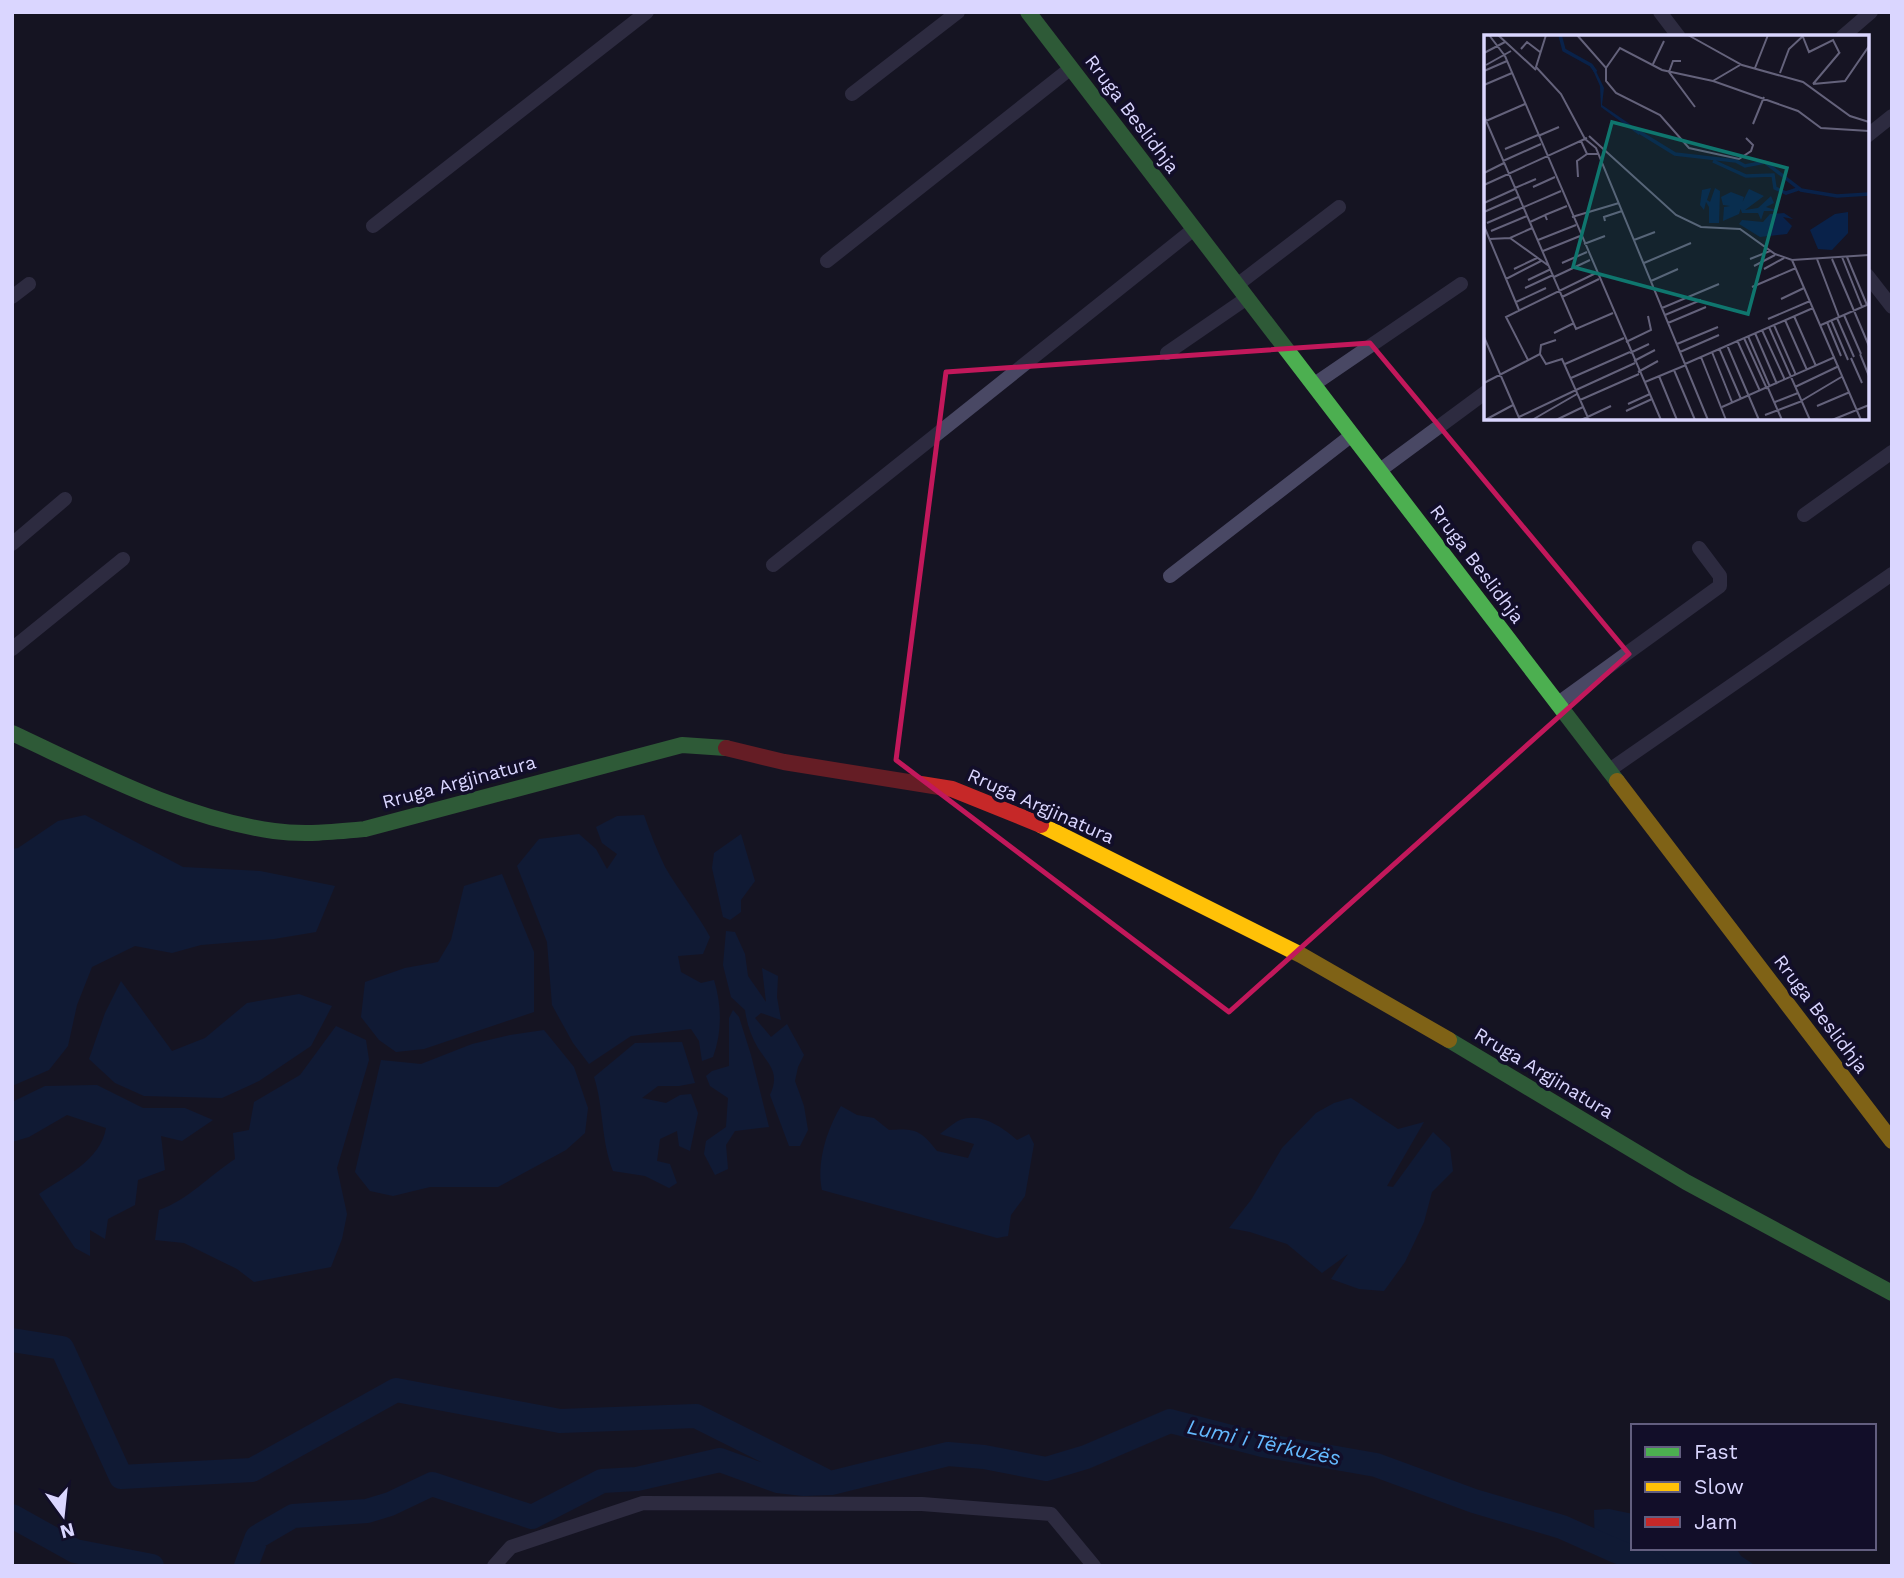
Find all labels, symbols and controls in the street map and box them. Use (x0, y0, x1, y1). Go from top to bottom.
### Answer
inset map (1484, 35, 1869, 420)
street label: Rruga Beslidhja (1080, 50, 1184, 178)
street label: Rruga Beslidhja (1425, 500, 1529, 628)
street label: Rruga Argjinatura (380, 750, 539, 814)
street label: Rruga Argjinatura (964, 763, 1118, 849)
street label: Rruga Beslidhja (1769, 950, 1873, 1078)
street label: Rruga Argjinatura (1470, 1022, 1618, 1124)
water label: Lumi i Tërkuzës (1185, 1414, 1343, 1471)
legend (1631, 1424, 1876, 1550)
text: Fast (1694, 1439, 1738, 1464)
text: Slow (1694, 1474, 1744, 1499)
north arrow (28, 1480, 98, 1550)
text: Jam (1694, 1509, 1737, 1534)
text: N (57, 1518, 77, 1544)

